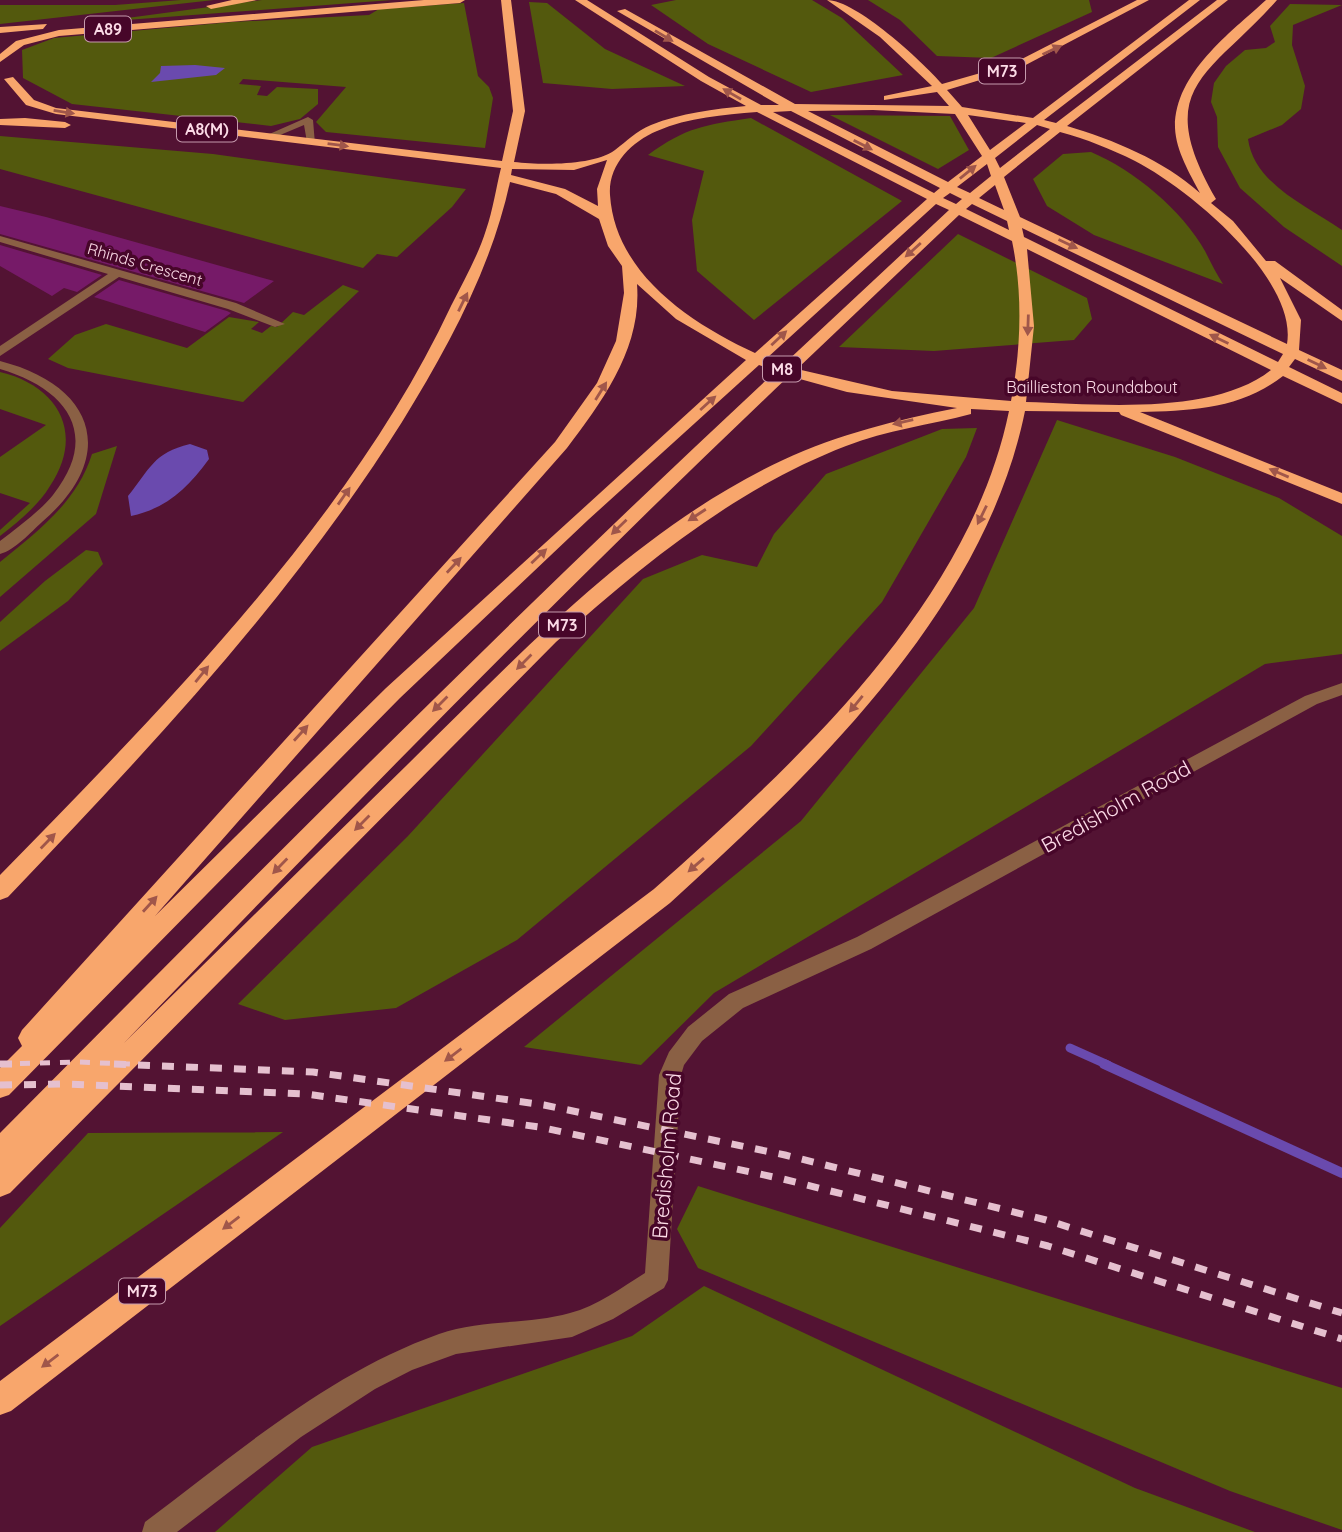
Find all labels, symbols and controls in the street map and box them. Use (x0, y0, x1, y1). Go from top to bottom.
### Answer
road number: A89 (85, 17, 131, 42)
one-way arrow (654, 30, 673, 42)
one-way arrow (1042, 44, 1062, 55)
road number: M73 (979, 58, 1025, 83)
one-way arrow (722, 88, 741, 100)
one-way arrow (53, 107, 75, 118)
road number: A8(M) (177, 116, 237, 141)
one-way arrow (328, 139, 350, 150)
one-way arrow (853, 139, 873, 151)
one-way arrow (959, 165, 976, 180)
street label: Rhinds Crescent (85, 238, 205, 290)
one-way arrow (1058, 238, 1078, 250)
one-way arrow (904, 242, 922, 258)
one-way arrow (457, 292, 468, 312)
one-way arrow (1023, 314, 1034, 336)
one-way arrow (770, 331, 787, 347)
one-way arrow (1209, 334, 1229, 345)
road number: M8 (763, 356, 801, 382)
one-way arrow (1307, 359, 1327, 370)
street label: Baillieston Roundabout (1006, 377, 1178, 397)
one-way arrow (594, 382, 607, 401)
one-way arrow (699, 395, 717, 411)
one-way arrow (892, 417, 914, 428)
one-way arrow (1268, 467, 1289, 478)
one-way arrow (337, 487, 351, 505)
one-way arrow (976, 505, 988, 525)
one-way arrow (687, 509, 707, 522)
one-way arrow (611, 519, 628, 535)
one-way arrow (530, 548, 547, 564)
one-way arrow (446, 556, 462, 574)
road number: M73 (539, 612, 585, 638)
one-way arrow (515, 654, 532, 671)
one-way arrow (195, 666, 210, 684)
one-way arrow (849, 695, 864, 712)
one-way arrow (431, 696, 448, 713)
one-way arrow (293, 724, 309, 742)
street label: Bredisholm Road (1036, 754, 1195, 858)
one-way arrow (354, 814, 371, 831)
one-way arrow (39, 833, 55, 850)
one-way arrow (272, 857, 288, 874)
one-way arrow (687, 857, 705, 873)
one-way arrow (142, 896, 158, 913)
one-way arrow (444, 1048, 462, 1063)
street label: Bredisholm Road (646, 1072, 686, 1240)
one-way arrow (222, 1216, 240, 1231)
road number: M73 (119, 1278, 165, 1303)
one-way arrow (41, 1354, 59, 1369)

